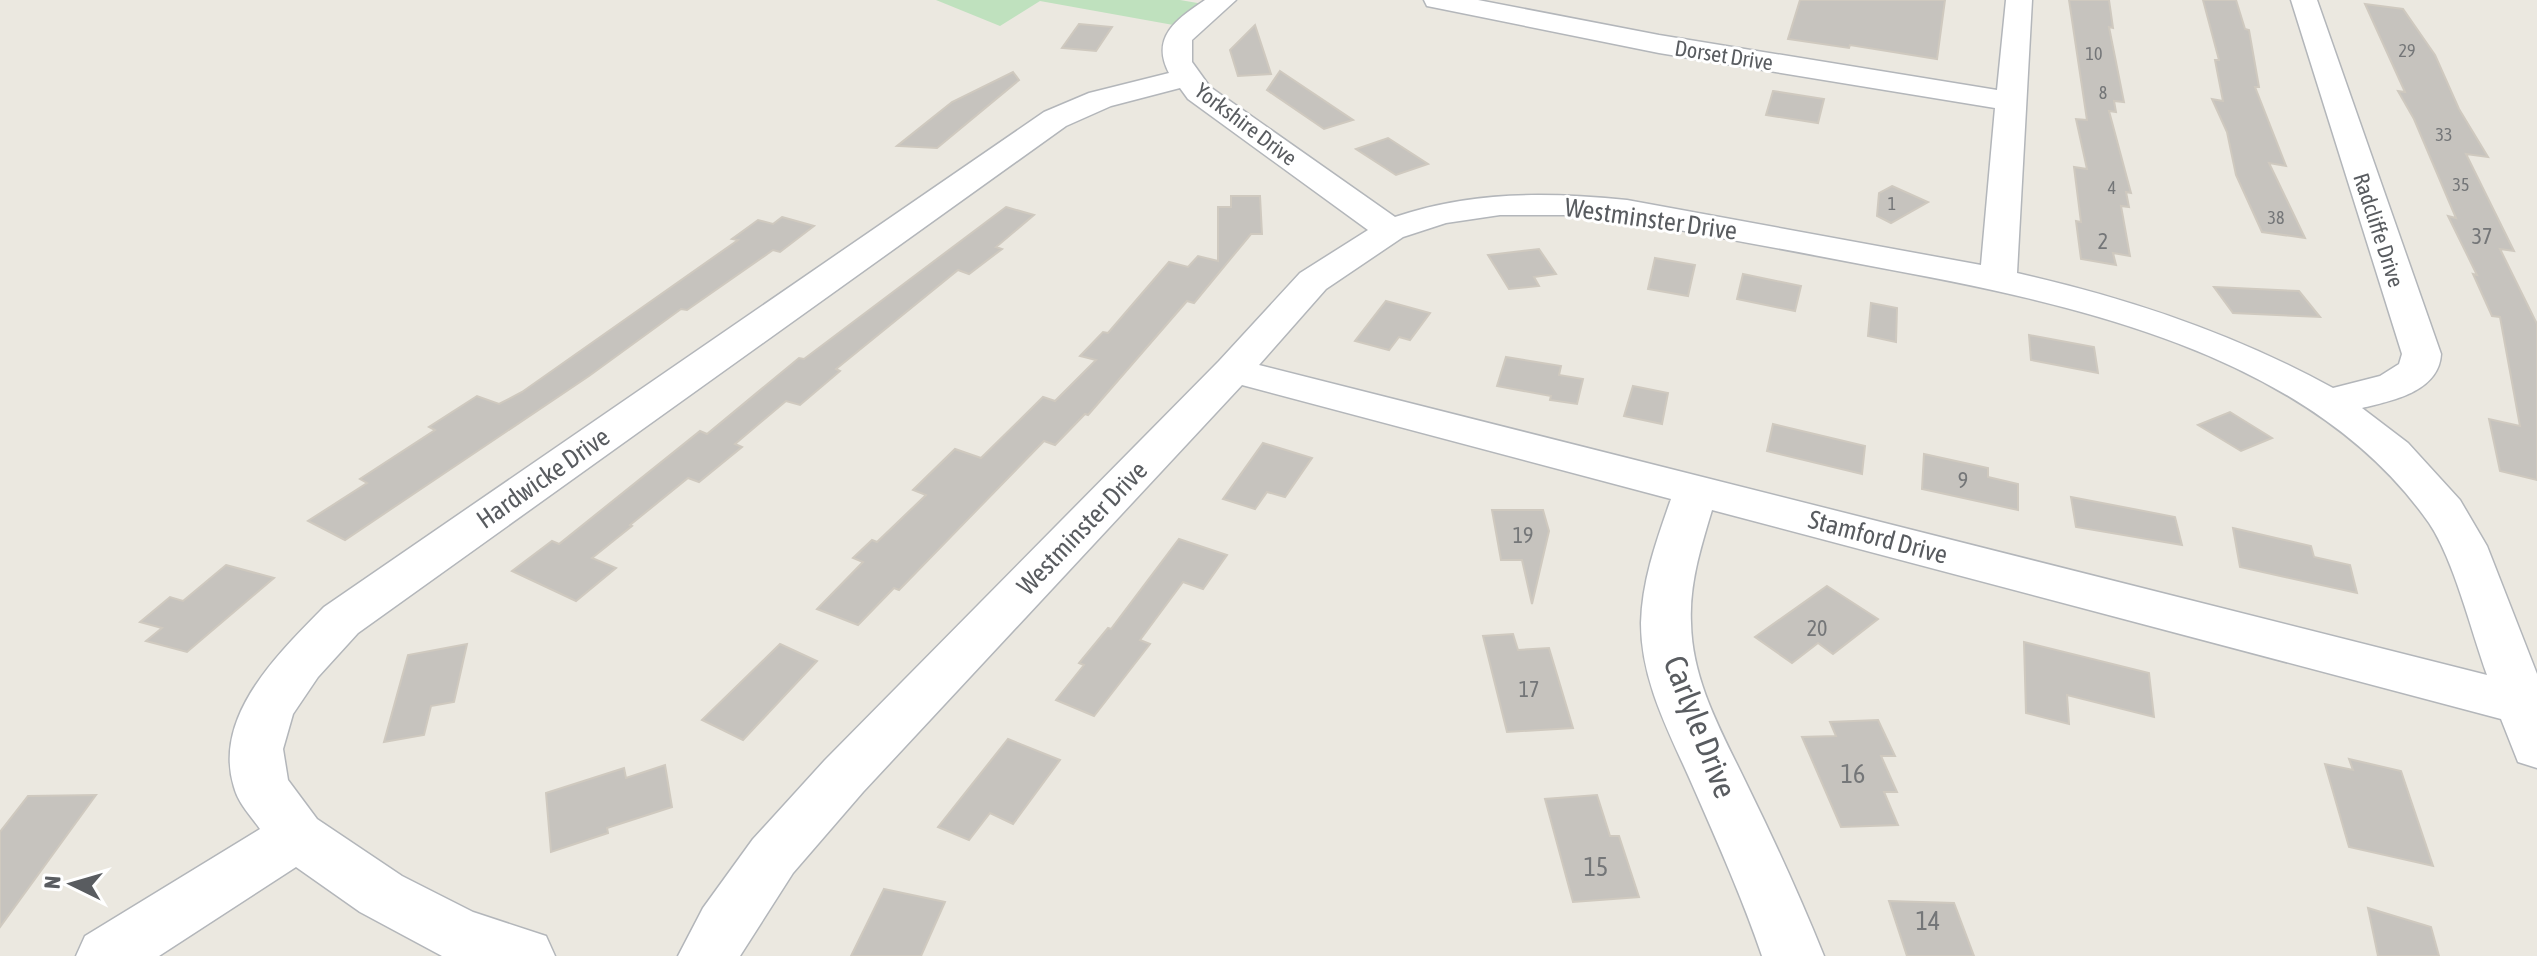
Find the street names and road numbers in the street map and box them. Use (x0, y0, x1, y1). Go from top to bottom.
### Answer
street label: Dorset Drive (1673, 34, 1775, 76)
street label: Yorkshire Drive (1190, 77, 1302, 171)
street label: Radcliffe Drive (2348, 170, 2410, 290)
street label: Westminster Drive (1563, 192, 1739, 246)
street label: Hardwicke Drive (471, 421, 615, 535)
street label: Westminster Drive (1011, 455, 1153, 601)
street label: Stamford Drive (1805, 504, 1951, 570)
street label: Carlyle Drive (1656, 651, 1744, 803)

